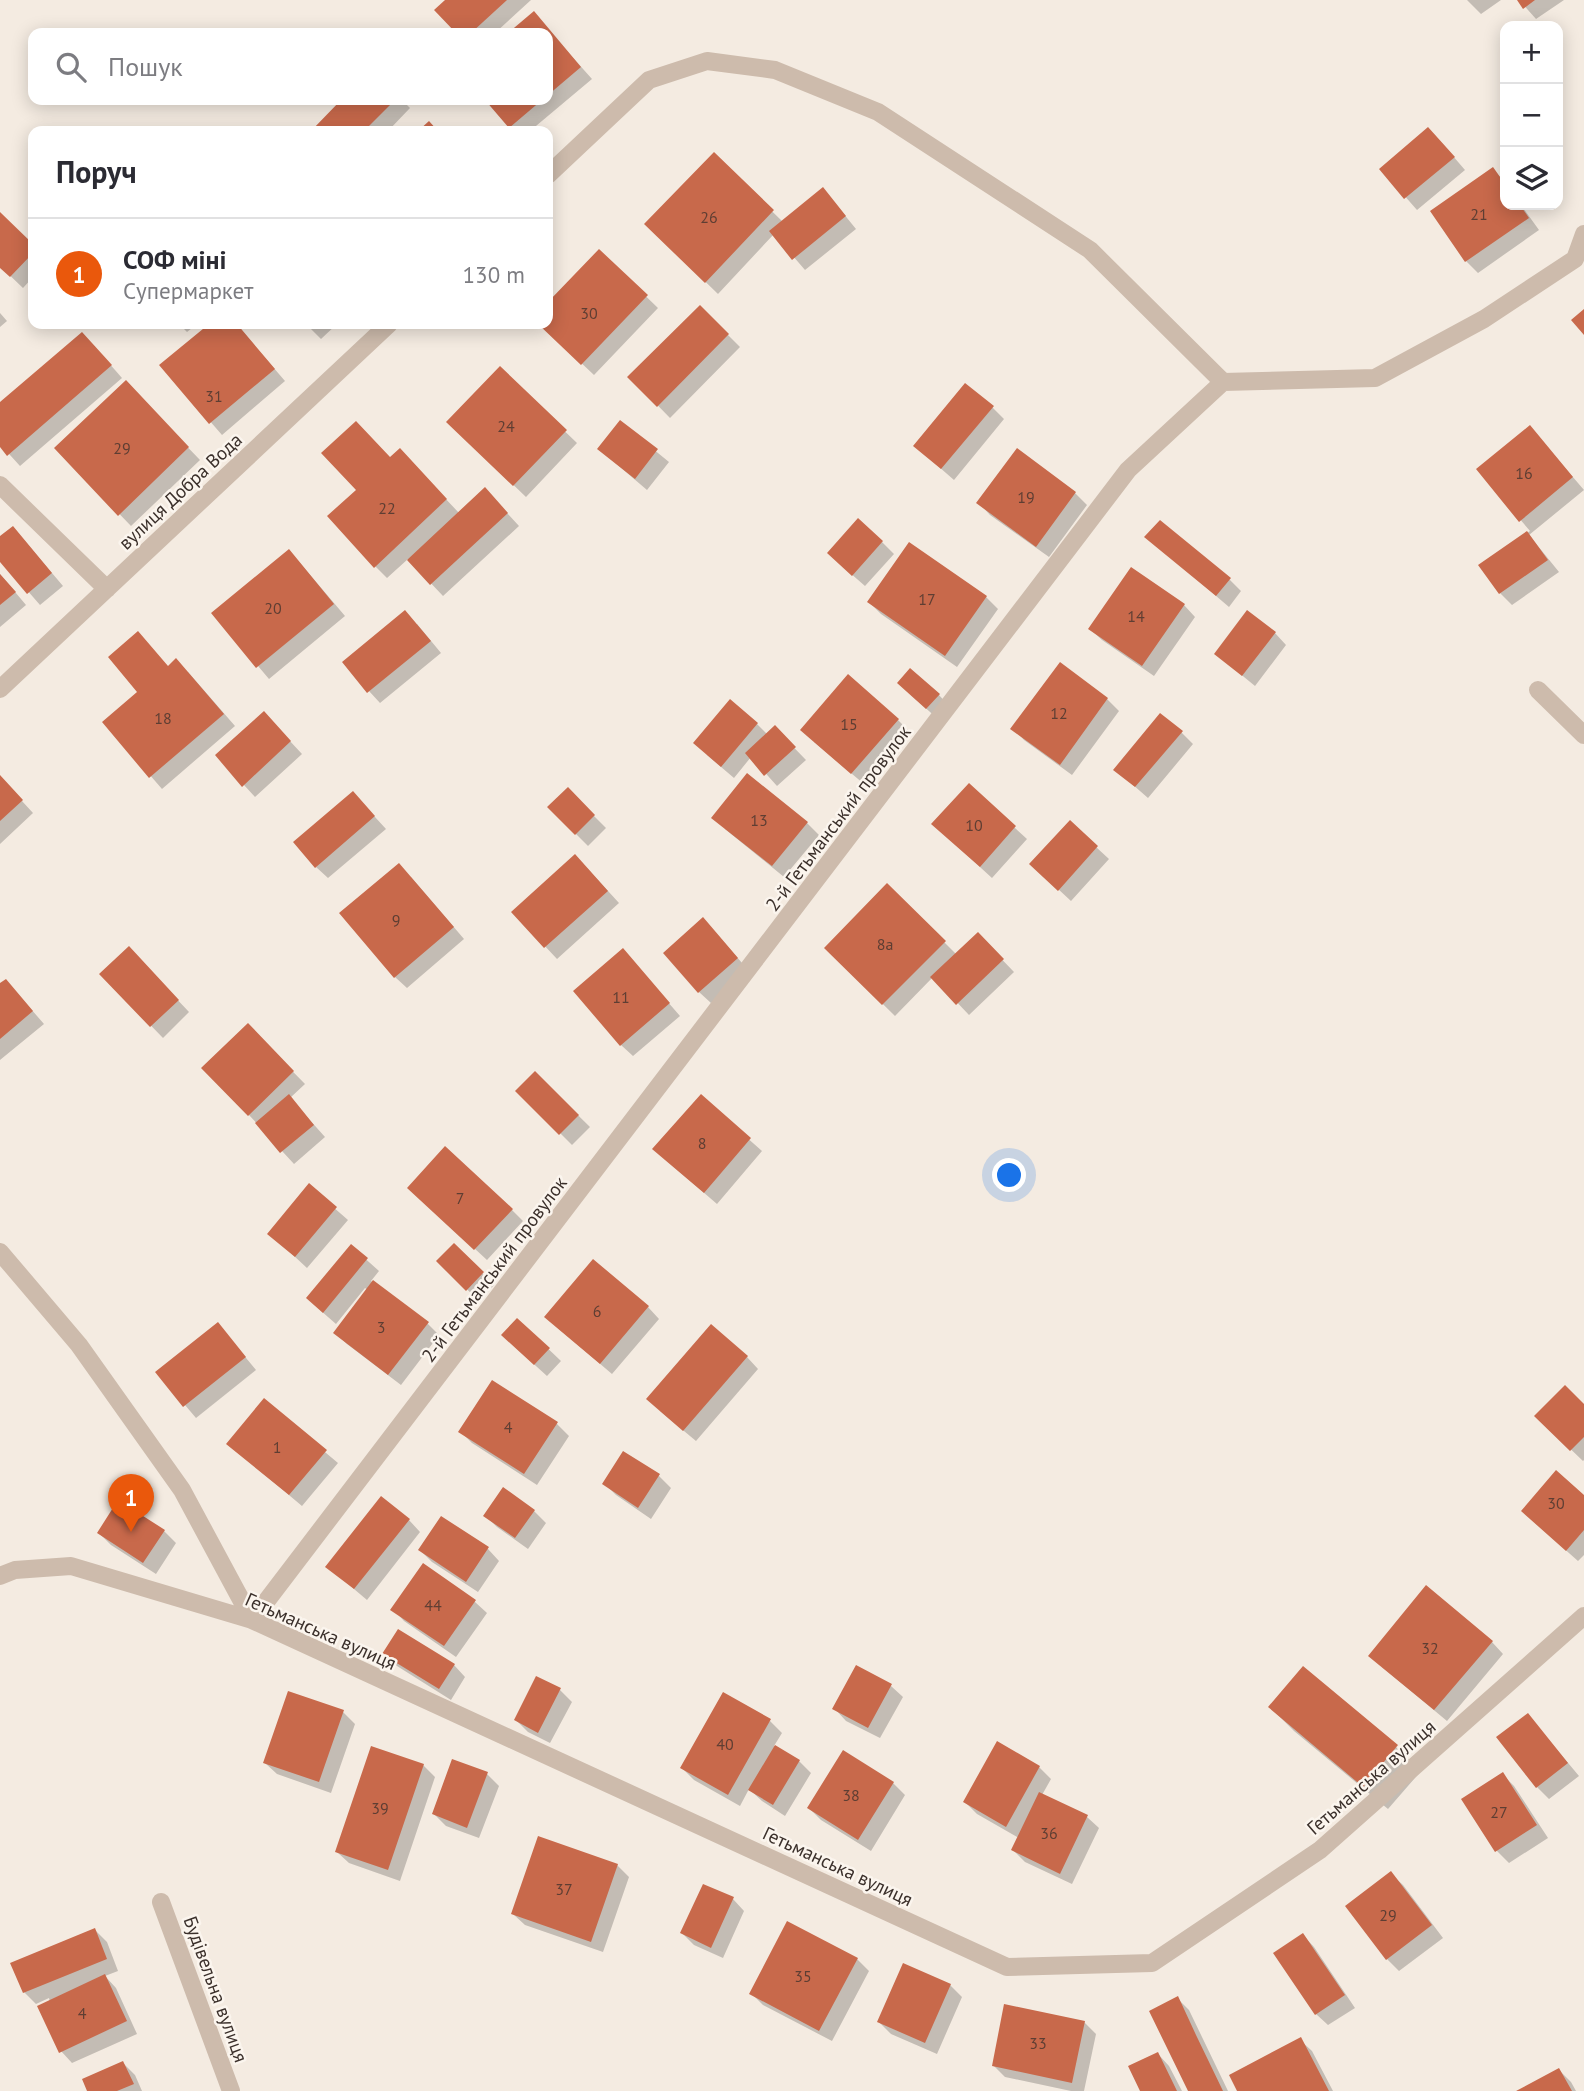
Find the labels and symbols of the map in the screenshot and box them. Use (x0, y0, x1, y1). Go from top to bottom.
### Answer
house number: 21 (1470, 204, 1488, 224)
house number: 26 (700, 207, 718, 227)
house number: 30 (580, 303, 598, 323)
house number: 31 (205, 386, 223, 406)
house number: 24 (497, 416, 515, 436)
street label: вулиця Добра Вода (113, 428, 247, 554)
house number: 29 (113, 438, 131, 458)
house number: 16 (1515, 463, 1533, 483)
house number: 19 (1017, 487, 1035, 507)
house number: 22 (378, 498, 396, 518)
house number: 17 (918, 589, 936, 609)
house number: 20 (264, 598, 282, 618)
house number: 14 (1127, 606, 1145, 626)
house number: 12 (1050, 703, 1068, 723)
house number: 18 (154, 708, 172, 728)
house number: 15 (840, 714, 858, 734)
street label: 2-й Гетьманський провулок (760, 720, 916, 916)
house number: 13 (750, 810, 768, 830)
house number: 10 (965, 815, 983, 835)
house number: 9 (392, 910, 400, 930)
house number: 8а (877, 934, 893, 954)
house number: 11 (612, 987, 630, 1007)
house number: 8 (698, 1133, 706, 1153)
your location (992, 1158, 1026, 1192)
street label: 2-й Гетьманський провулок (416, 1171, 572, 1367)
house number: 7 (456, 1188, 464, 1208)
house number: 6 (593, 1301, 601, 1321)
house number: 3 (377, 1317, 385, 1337)
house number: 4 (504, 1417, 513, 1437)
house number: 1 (273, 1437, 281, 1457)
pin: 1 (108, 1474, 154, 1532)
house number: 30 (1547, 1493, 1565, 1513)
street label: Гетьманська вулиця (242, 1587, 400, 1675)
house number: 44 (424, 1595, 442, 1615)
house number: 32 (1421, 1638, 1439, 1658)
street label: Гетьманська вулиця (1302, 1715, 1440, 1839)
house number: 40 (716, 1734, 734, 1754)
house number: 38 (842, 1785, 860, 1805)
house number: 39 (371, 1798, 389, 1818)
house number: 27 (1490, 1802, 1508, 1822)
street label: Гетьманська вулиця (759, 1821, 917, 1911)
house number: 36 (1040, 1823, 1058, 1843)
house number: 37 (555, 1879, 573, 1899)
house number: 29 (1379, 1905, 1397, 1925)
street label: Будівельна вулиця (178, 1913, 254, 2065)
house number: 35 (794, 1966, 812, 1986)
house number: 4 (78, 2003, 87, 2023)
house number: 33 (1029, 2033, 1047, 2053)

